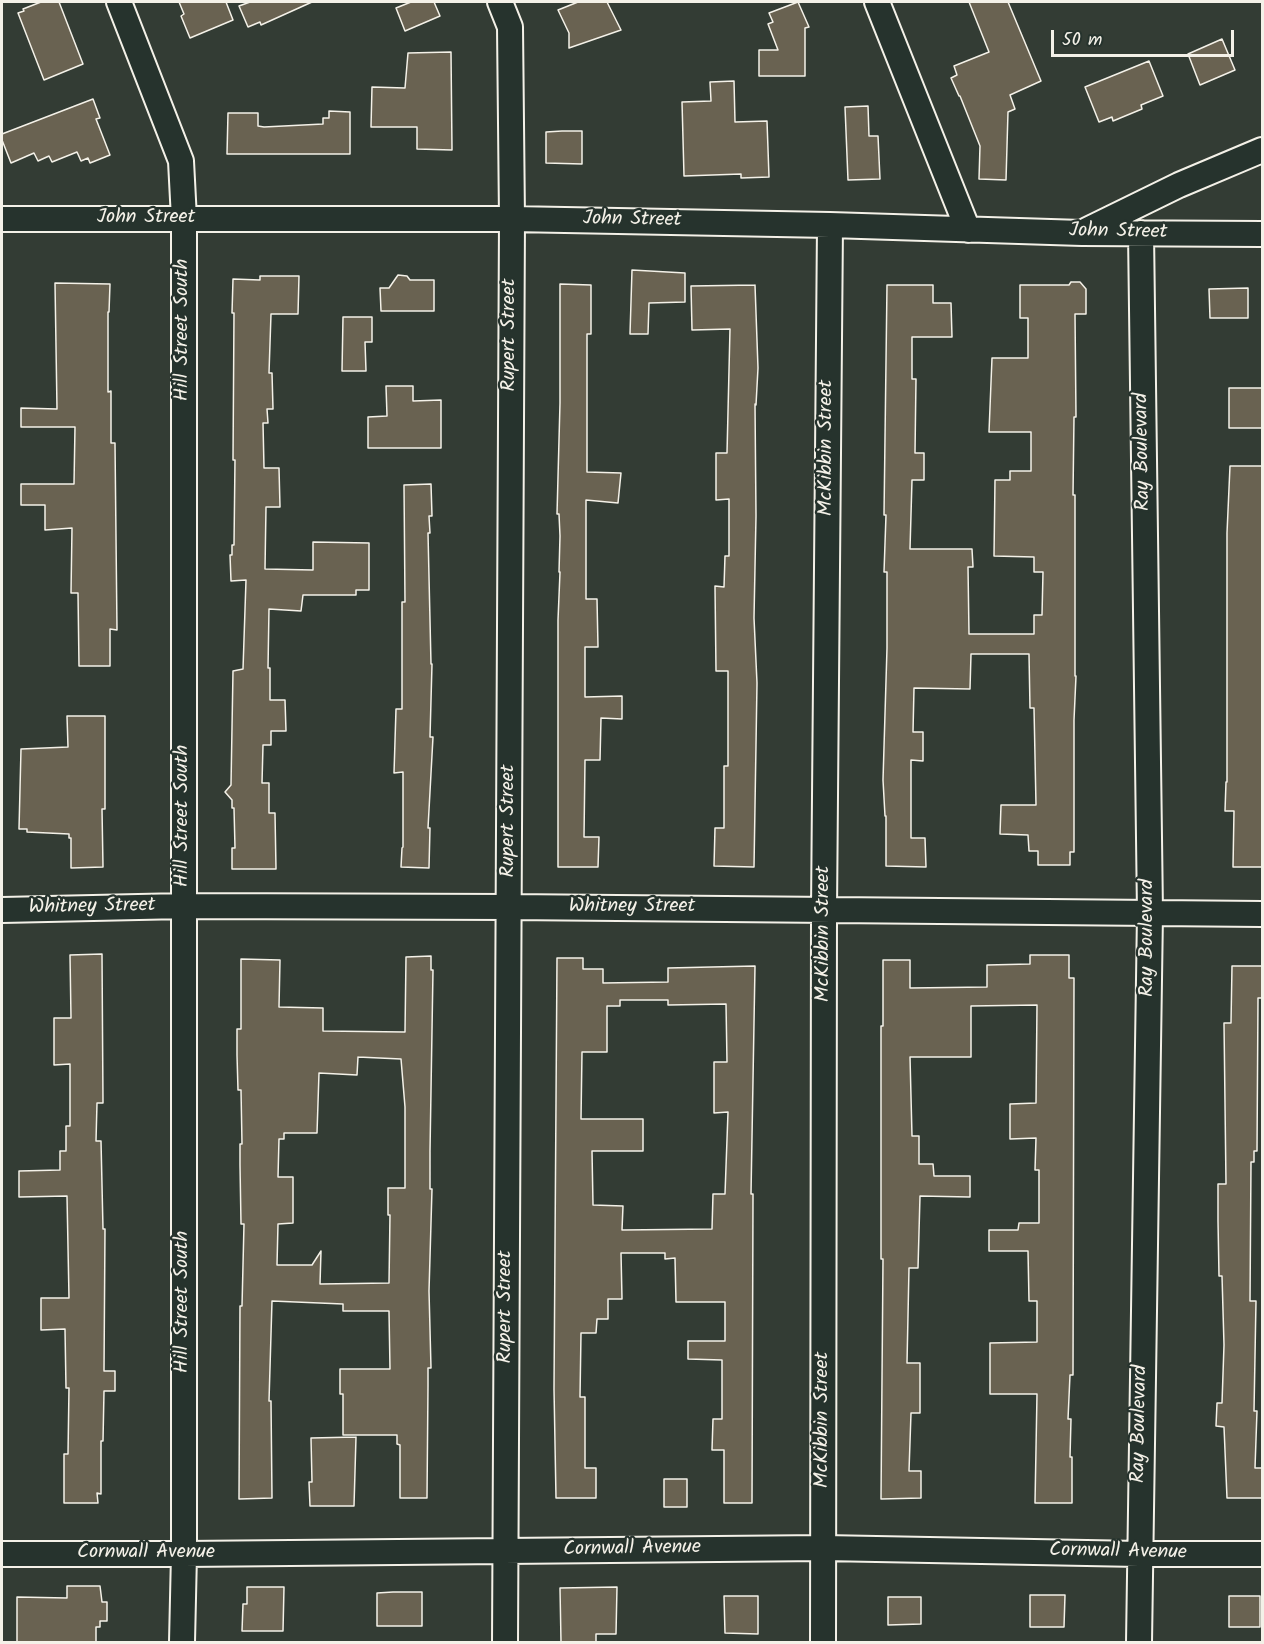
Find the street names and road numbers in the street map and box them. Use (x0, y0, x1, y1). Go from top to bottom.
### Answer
street label: John Street (97, 207, 195, 231)
street label: John Street (583, 208, 681, 234)
street label: John Street (1069, 220, 1167, 246)
street label: Hill Street South (172, 259, 196, 401)
street label: Rupert Street (499, 279, 523, 391)
street label: McKibbin Street (816, 380, 840, 516)
street label: Ray Boulevard (1131, 393, 1157, 511)
street label: Hill Street South (172, 745, 196, 887)
street label: Rupert Street (498, 765, 522, 877)
street label: McKibbin Street (813, 866, 837, 1002)
street label: Ray Boulevard (1137, 879, 1161, 997)
street label: Whitney Street (28, 895, 156, 921)
street label: Whitney Street (569, 896, 695, 920)
street label: Hill Street South (172, 1231, 196, 1373)
street label: Rupert Street (495, 1251, 519, 1363)
street label: McKibbin Street (812, 1352, 836, 1488)
street label: Ray Boulevard (1128, 1365, 1154, 1483)
street label: Cornwall Avenue (563, 1537, 701, 1563)
street label: Cornwall Avenue (1049, 1540, 1187, 1566)
street label: Cornwall Avenue (77, 1542, 215, 1566)

